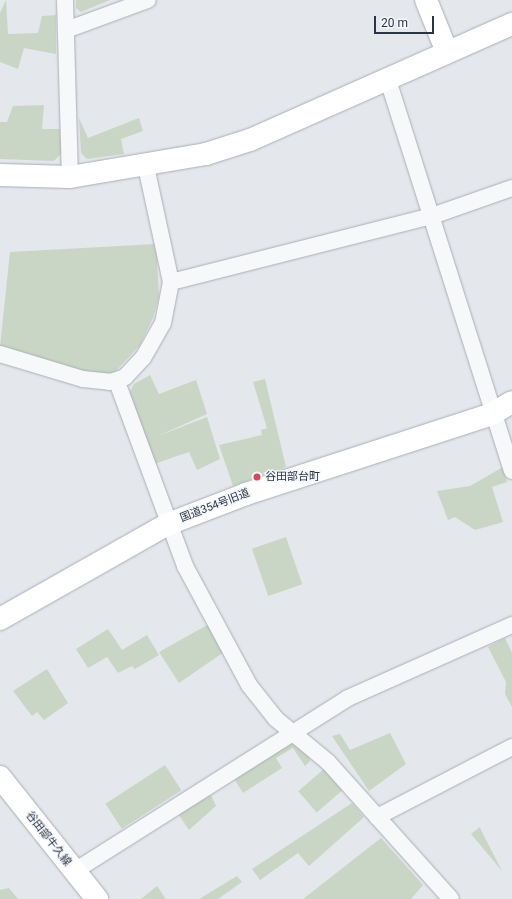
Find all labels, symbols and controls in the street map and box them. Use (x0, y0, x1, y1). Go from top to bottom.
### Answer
scale bar (376, 8, 436, 34)
text: 20 m (381, 16, 408, 30)
place label: 谷田部台町 (265, 470, 320, 484)
marker: 谷田部台町 (252, 472, 262, 482)
street label: 国道354号旧道 (178, 487, 252, 525)
street label: 谷田部牛久線 (22, 809, 74, 869)

